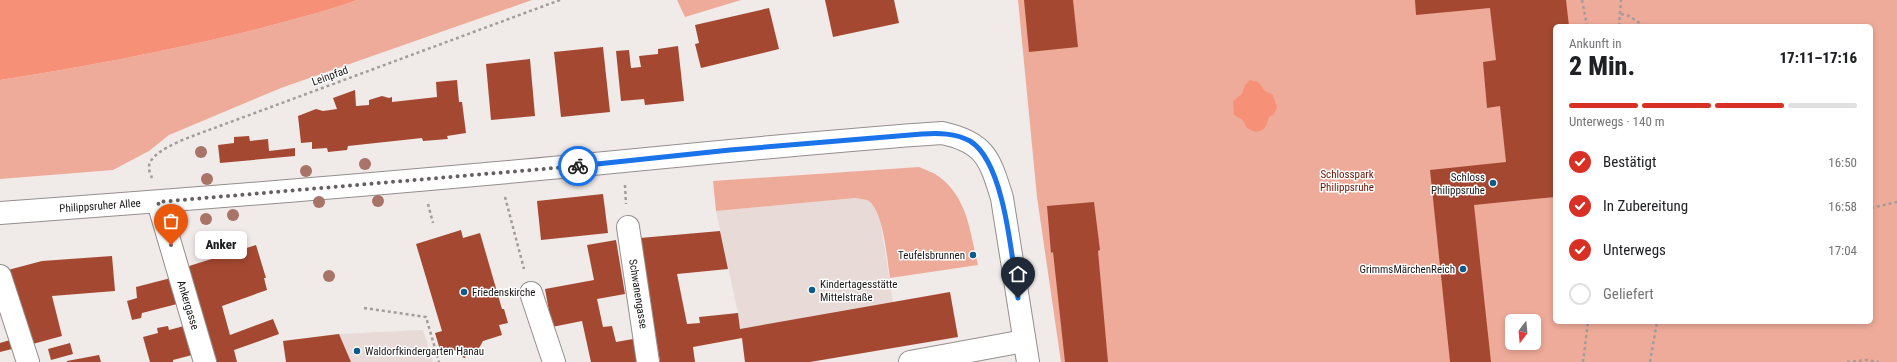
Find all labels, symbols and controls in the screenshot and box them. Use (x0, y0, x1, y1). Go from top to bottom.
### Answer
text: Ankunft in (1569, 36, 1621, 51)
text: 17:11–17:16 (1779, 49, 1857, 67)
text: 2 Min. (1569, 51, 1635, 81)
street label: Leinpfad (310, 63, 350, 89)
text: Unterwegs · 140 m (1569, 114, 1665, 129)
courier (558, 146, 598, 186)
icon: check (1569, 151, 1591, 173)
text: Bestätigt (1603, 153, 1656, 171)
icon: bike (567, 155, 589, 177)
text: 16:50 (1828, 155, 1857, 170)
park label: Schlosspark Philippsruhe (1320, 168, 1374, 194)
place label: Schloss Philippsruhe (1431, 171, 1485, 197)
marker: Schloss Philippsruhe (1488, 178, 1498, 188)
icon: check (1569, 195, 1591, 217)
street label: Philippsruher Allee (59, 197, 141, 215)
text: In Zubereitung (1603, 197, 1688, 215)
text: 16:58 (1828, 199, 1857, 214)
pin (154, 204, 188, 245)
icon: bag (160, 210, 182, 232)
callout: Anker (195, 231, 247, 259)
text: Anker (206, 237, 236, 252)
icon: check (1569, 239, 1591, 261)
text: Unterwegs (1603, 241, 1666, 259)
text: 17:04 (1828, 243, 1857, 258)
place label: Teufelsbrunnen (898, 249, 965, 262)
marker: Teufelsbrunnen (968, 250, 978, 260)
pin (1001, 257, 1035, 298)
street label: Schwanengasse (626, 258, 650, 330)
icon: home (1007, 263, 1029, 285)
place label: GrimmsMärchenReich (1359, 263, 1455, 276)
marker: GrimmsMärchenReich (1458, 264, 1468, 274)
place label: Kindertagesstätte Mittelstraße (820, 278, 897, 304)
street label: Ankergasse (174, 279, 202, 331)
marker: Kindertagesstätte Mittelstraße (807, 285, 817, 295)
text: Geliefert (1603, 285, 1654, 303)
place label: Friedenskirche (472, 286, 535, 299)
marker: Friedenskirche (459, 287, 469, 297)
north arrow (1505, 314, 1541, 350)
map controls (1505, 314, 1541, 350)
place label: Waldorfkindergarten Hanau (365, 345, 484, 358)
marker: Waldorfkindergarten Hanau (352, 346, 362, 356)

